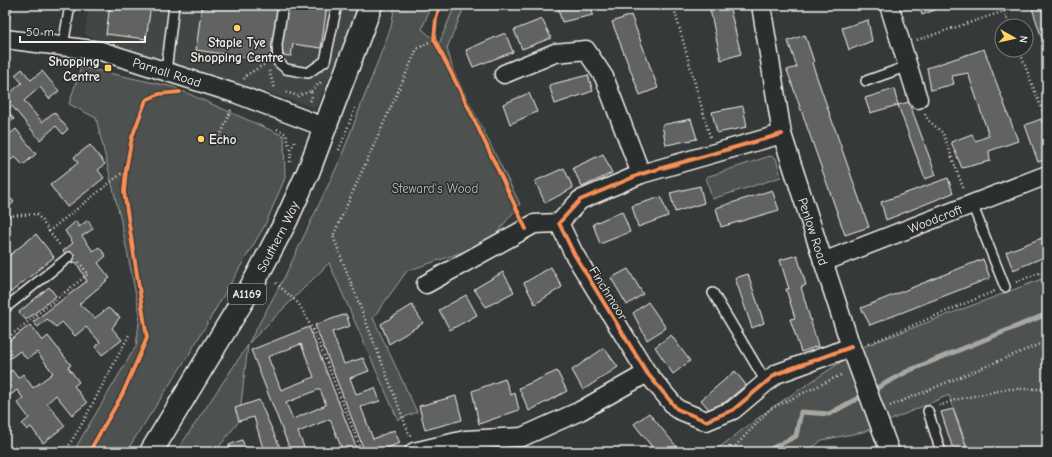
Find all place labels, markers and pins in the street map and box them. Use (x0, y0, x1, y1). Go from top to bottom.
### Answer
marker: Staple Tye Shopping Centre (232, 23, 242, 33)
place label: Staple Tye Shopping Centre (191, 35, 284, 65)
place label: Shopping Centre (48, 54, 101, 84)
marker: Shopping Centre (103, 63, 113, 73)
place label: Echo (209, 132, 237, 147)
marker: Echo (196, 134, 206, 144)

